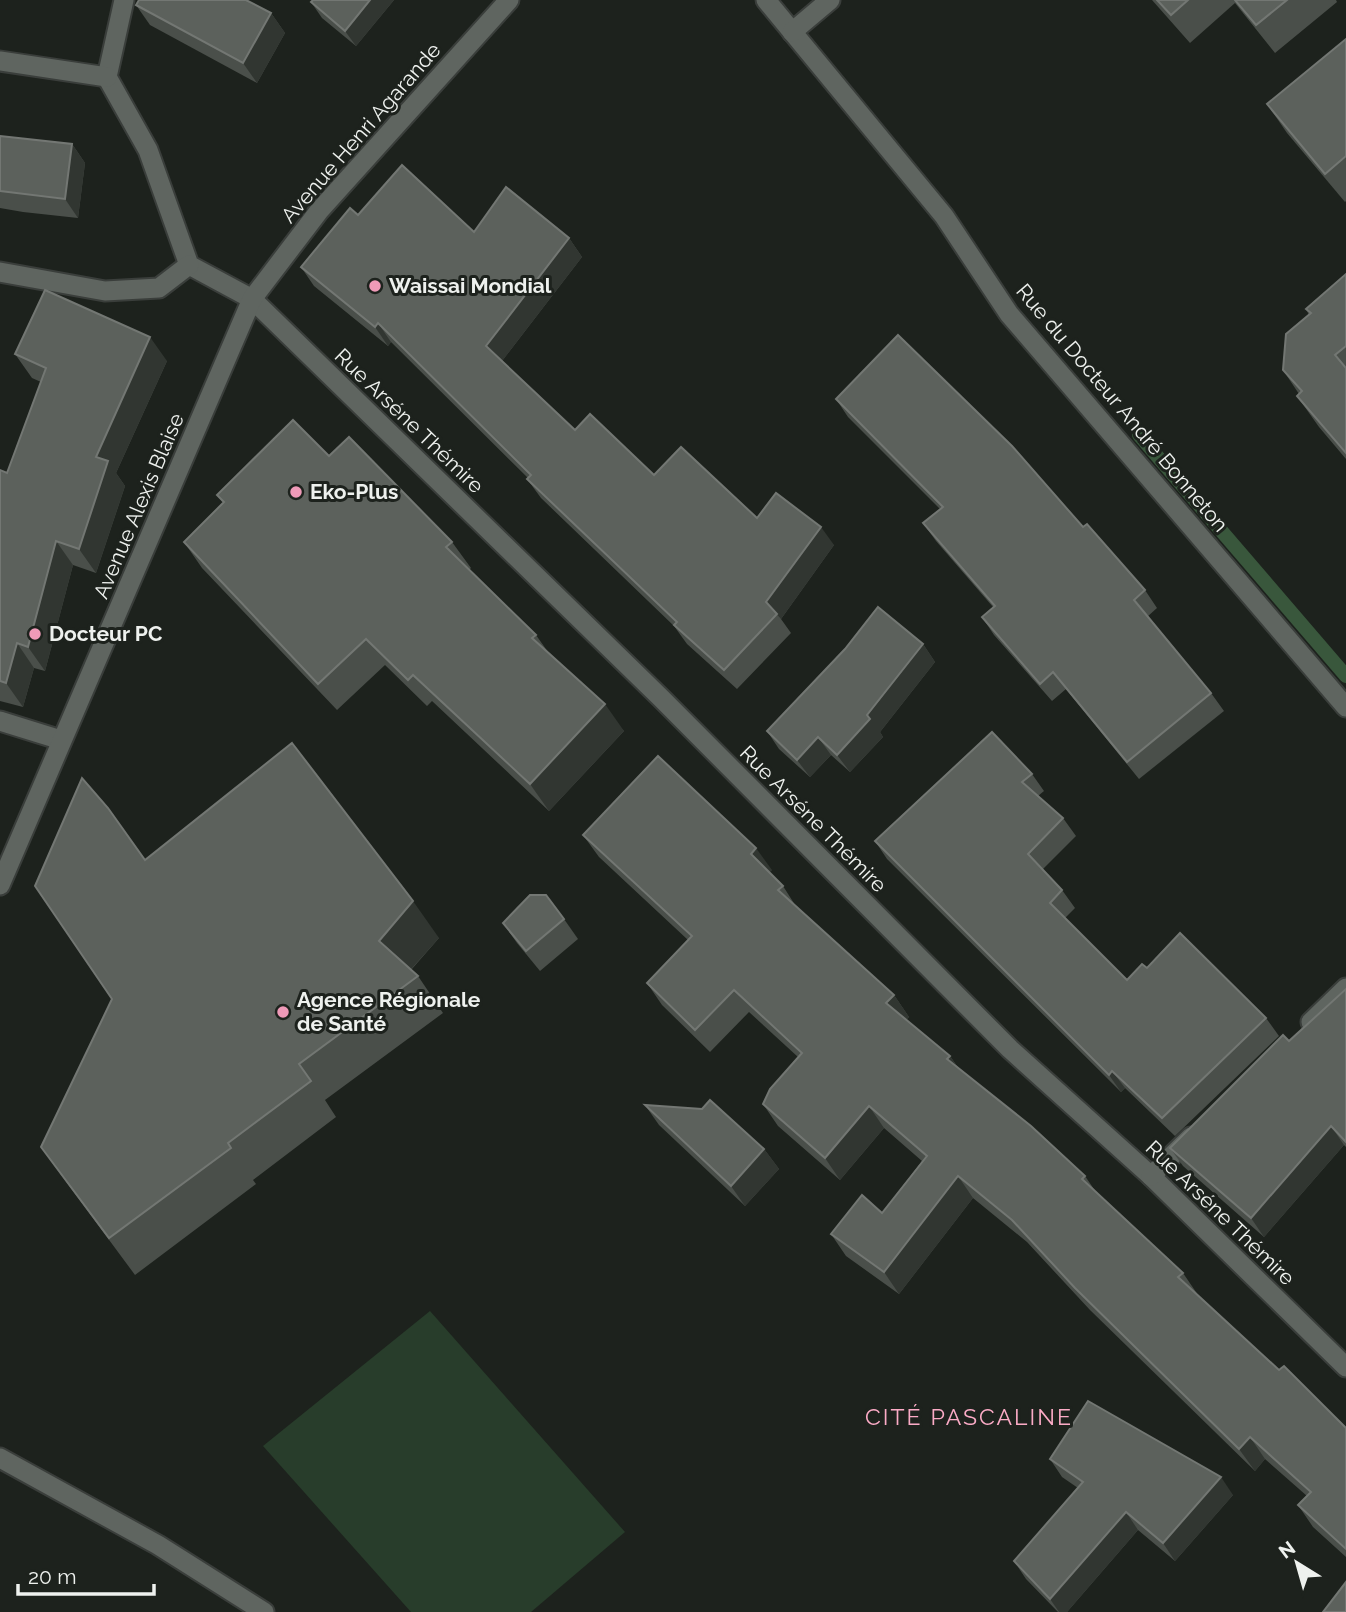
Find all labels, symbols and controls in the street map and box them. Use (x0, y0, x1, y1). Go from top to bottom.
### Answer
street label: Avenue Henri Agarande (276, 38, 446, 228)
place label: Waissai Mondial (389, 273, 552, 298)
marker: Waissai Mondial (367, 278, 383, 294)
street label: Rue du Docteur André Bonneton (1011, 279, 1233, 537)
street label: Rue Arséne Thémire (330, 343, 489, 498)
street label: Avenue Alexis Blaise (88, 409, 189, 602)
place label: Eko-Plus (310, 479, 398, 504)
marker: Eko-Plus (288, 484, 304, 500)
place label: Docteur PC (49, 621, 162, 646)
marker: Docteur PC (27, 626, 43, 642)
street label: Rue Arséne Thémire (735, 740, 892, 897)
place label: Agence Régionale de Santé (297, 987, 481, 1036)
marker: Agence Régionale de Santé (275, 1004, 291, 1020)
street label: Rue Arséne Thémire (1141, 1135, 1300, 1290)
district label: CITÉ PASCALINE (865, 1403, 1073, 1430)
north arrow (1262, 1528, 1332, 1598)
text: N (1274, 1536, 1299, 1563)
scale bar (18, 1552, 154, 1596)
text: 20 m (28, 1564, 76, 1589)

